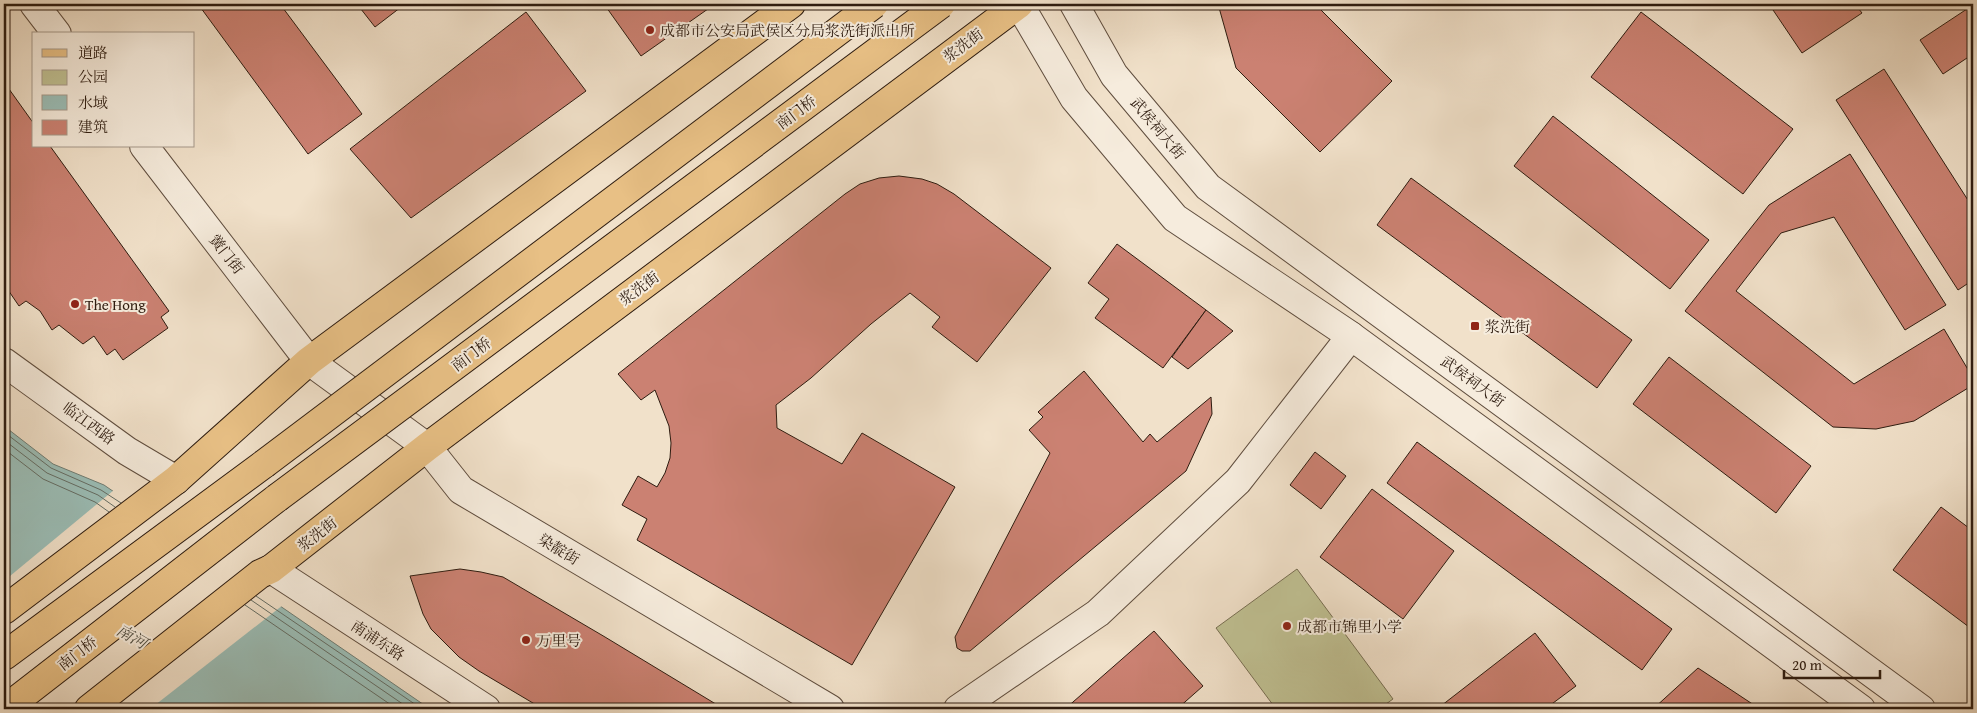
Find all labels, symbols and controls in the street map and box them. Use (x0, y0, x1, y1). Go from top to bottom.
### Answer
place label: 成都市公安局武侯区分局浆洗街派出所 (660, 20, 915, 41)
street label: 浆洗街 (939, 23, 987, 67)
marker: 成都市公安局武侯区分局浆洗街派出所 (644, 24, 656, 36)
legend (32, 32, 195, 148)
text: 道路 (78, 42, 108, 63)
text: 公园 (78, 66, 108, 87)
street label: 南门桥 (772, 90, 820, 134)
text: 水域 (78, 92, 108, 113)
street label: 武侯祠大街 (1126, 93, 1190, 163)
text: 建筑 (78, 116, 108, 137)
street label: 黉门街 (205, 230, 249, 278)
street label: 浆洗街 (615, 266, 663, 310)
place label: The Hong (85, 294, 146, 315)
marker: The Hong (69, 298, 81, 310)
place label: 浆洗街 (1485, 316, 1530, 337)
marker: 浆洗街 (1469, 320, 1481, 332)
street label: 南门桥 (447, 332, 495, 376)
street label: 武侯祠大街 (1436, 350, 1510, 412)
street label: 临江西路 (59, 397, 119, 449)
street label: 浆洗街 (293, 512, 341, 556)
street label: 染靛街 (534, 528, 584, 570)
street label: 南浦东路 (347, 615, 409, 665)
place label: 成都市锦里小学 (1297, 616, 1402, 637)
water label: 南河 (112, 618, 154, 656)
marker: 成都市锦里小学 (1281, 620, 1293, 632)
place label: 万里号 (536, 630, 581, 651)
street label: 南门桥 (53, 631, 101, 675)
marker: 万里号 (520, 634, 532, 646)
scale bar (1784, 648, 1881, 680)
text: 20 m (1792, 654, 1823, 675)

